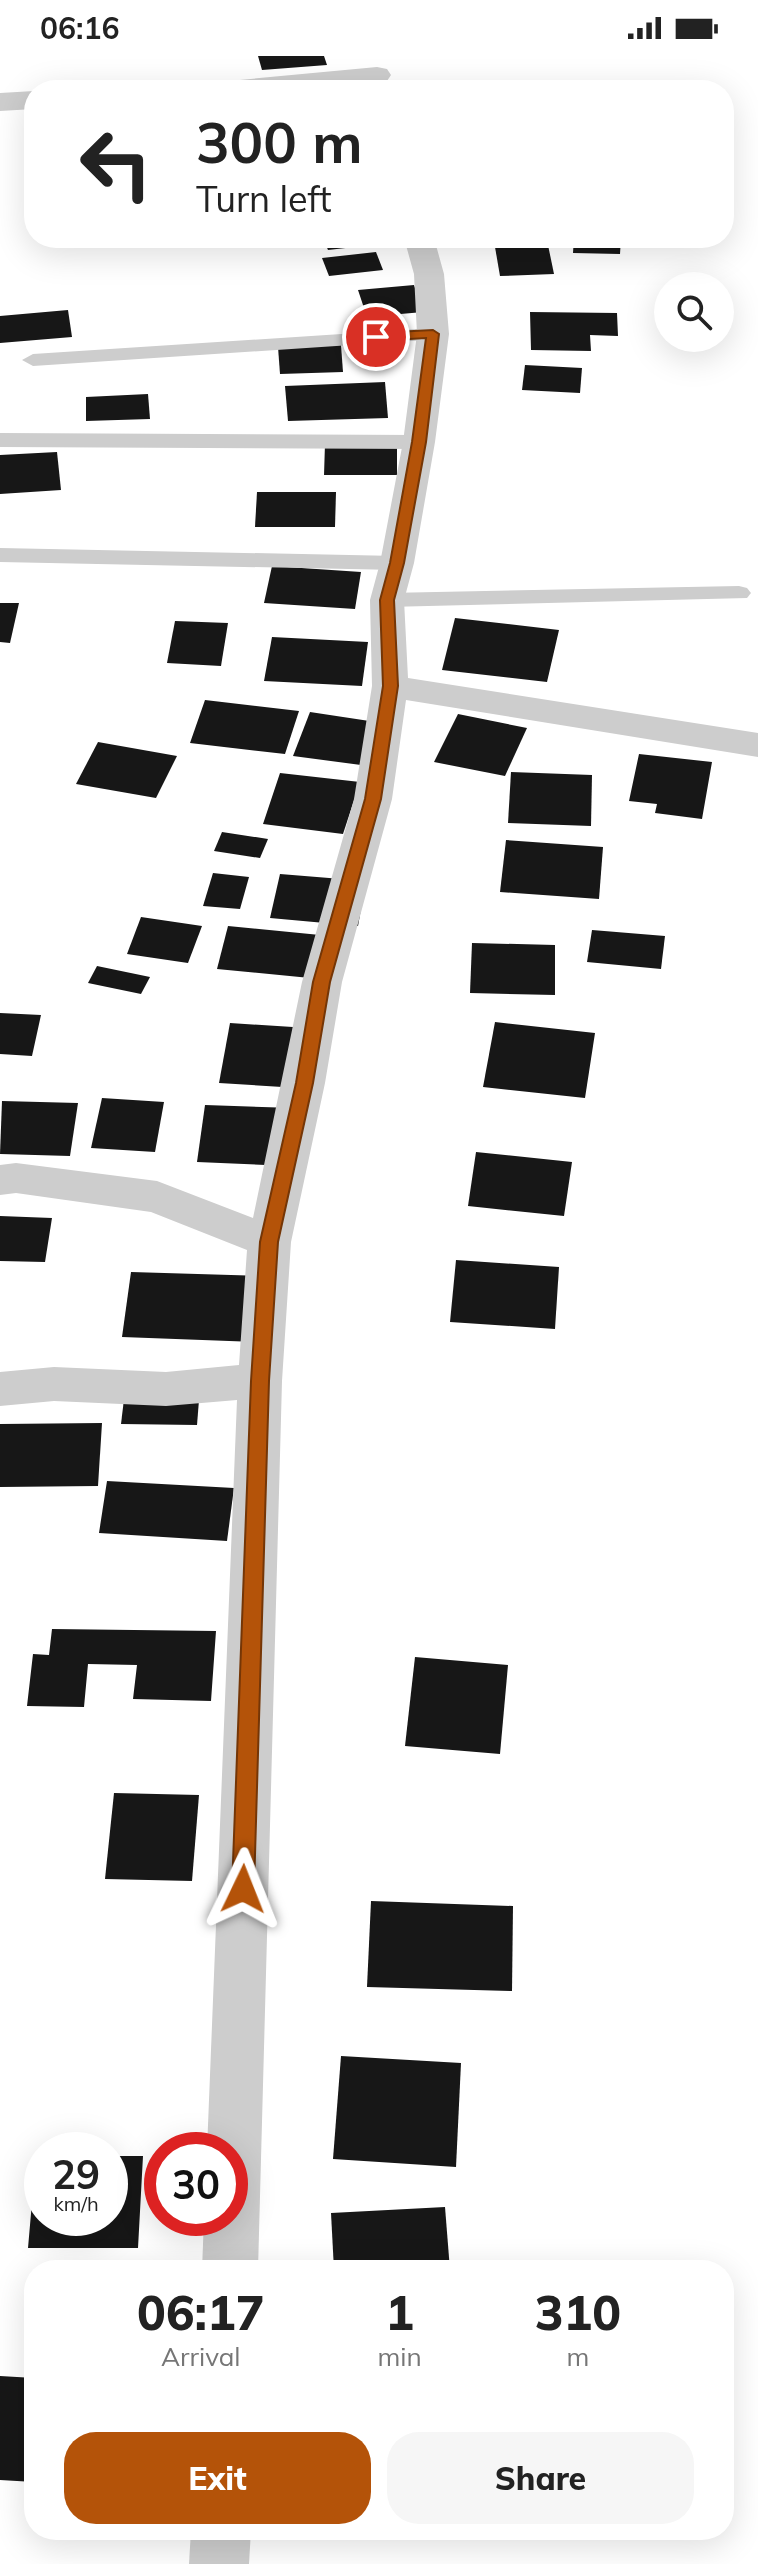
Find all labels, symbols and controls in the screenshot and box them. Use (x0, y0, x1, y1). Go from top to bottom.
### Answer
text: 06:16 (40, 9, 119, 47)
text: 300 m (196, 107, 363, 177)
icon: left (64, 112, 168, 216)
text: Turn left (196, 176, 332, 221)
map controls (654, 272, 734, 352)
button: search (654, 272, 734, 352)
pin (342, 303, 410, 371)
icon: arrive (354, 315, 398, 359)
position arrow (201, 1847, 285, 1931)
speed limit sign: 30 (144, 2132, 248, 2236)
text: 29 (52, 2149, 100, 2199)
text: km/h (53, 2191, 99, 2216)
text: 06:17 (137, 2282, 265, 2342)
text: 1 (385, 2282, 414, 2342)
text: 310 (535, 2282, 621, 2342)
text: Arrival (161, 2340, 241, 2373)
text: min (378, 2340, 422, 2373)
text: m (566, 2340, 589, 2373)
button: Exit (64, 2432, 371, 2524)
button: Share (387, 2432, 694, 2524)

